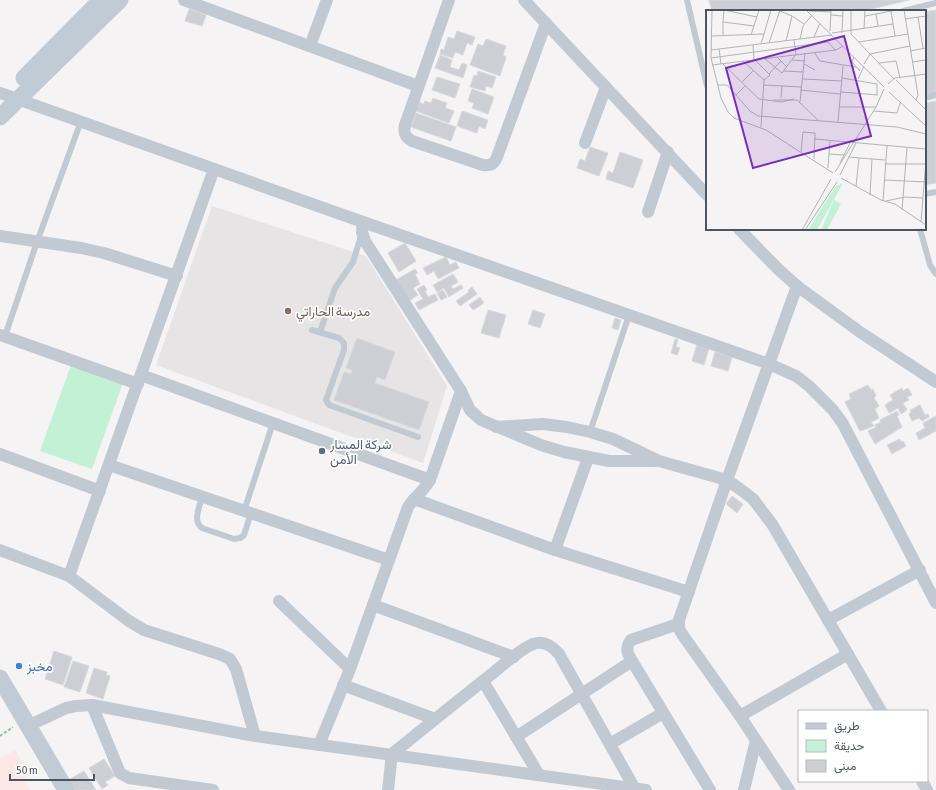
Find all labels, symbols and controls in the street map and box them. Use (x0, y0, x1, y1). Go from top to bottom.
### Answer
inset map (706, 10, 926, 230)
place label: مدرسة الحاراتي (296, 304, 370, 322)
marker: مدرسة الحاراتي (283, 306, 293, 316)
place label: شركة المسار الأمن (329, 437, 391, 468)
marker: شركة المسار الأمن (317, 446, 327, 456)
place label: مخبز (26, 659, 52, 675)
marker: مخبز (14, 661, 24, 671)
legend (798, 710, 928, 782)
text: طريق (834, 719, 860, 734)
text: حديقة (834, 739, 864, 753)
scale bar (10, 756, 94, 782)
text: مبنى (834, 759, 856, 774)
text: 50 m (16, 763, 38, 777)

